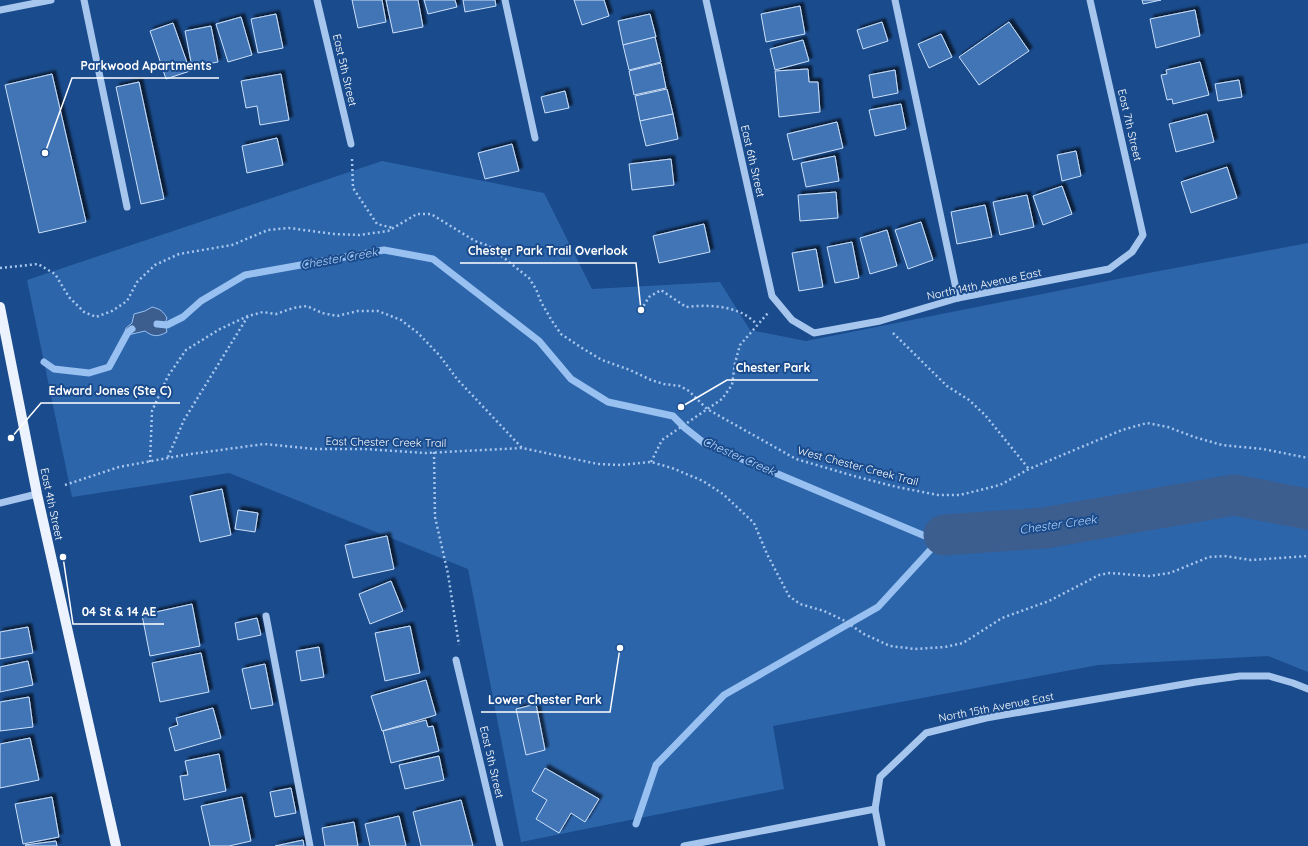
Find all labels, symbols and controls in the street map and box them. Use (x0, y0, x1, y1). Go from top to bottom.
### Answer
street label: East 5th Street (330, 32, 360, 108)
callout: Parkwood Apartments (72, 54, 219, 78)
text: Parkwood Apartments (81, 58, 212, 73)
street label: East 7th Street (1115, 88, 1145, 163)
street label: East 6th Street (738, 123, 768, 199)
callout: Chester Park Trail Overlook (460, 239, 636, 263)
text: Chester Park Trail Overlook (468, 243, 628, 258)
water label: Chester Creek (299, 244, 380, 272)
street label: North 14th Avenue East (925, 265, 1043, 303)
callout: Chester Park (727, 356, 818, 380)
text: Chester Park (736, 360, 811, 375)
callout: Edward Jones (Ste C) (41, 379, 180, 403)
text: Edward Jones (Ste C) (48, 383, 172, 398)
water label: Chester Creek (700, 433, 779, 479)
street label: East Chester Creek Trail (325, 434, 447, 450)
street label: West Chester Creek Trail (796, 443, 920, 489)
street label: East 4th Street (37, 467, 67, 542)
water label: Chester Creek (1018, 511, 1099, 537)
callout: 04 St & 14 AE (73, 600, 164, 624)
text: 04 St & 14 AE (82, 604, 156, 619)
callout: Lower Chester Park (481, 688, 610, 712)
street label: North 15th Avenue East (937, 689, 1055, 725)
text: Lower Chester Park (488, 692, 602, 707)
street label: East 5th Street (477, 724, 507, 800)

